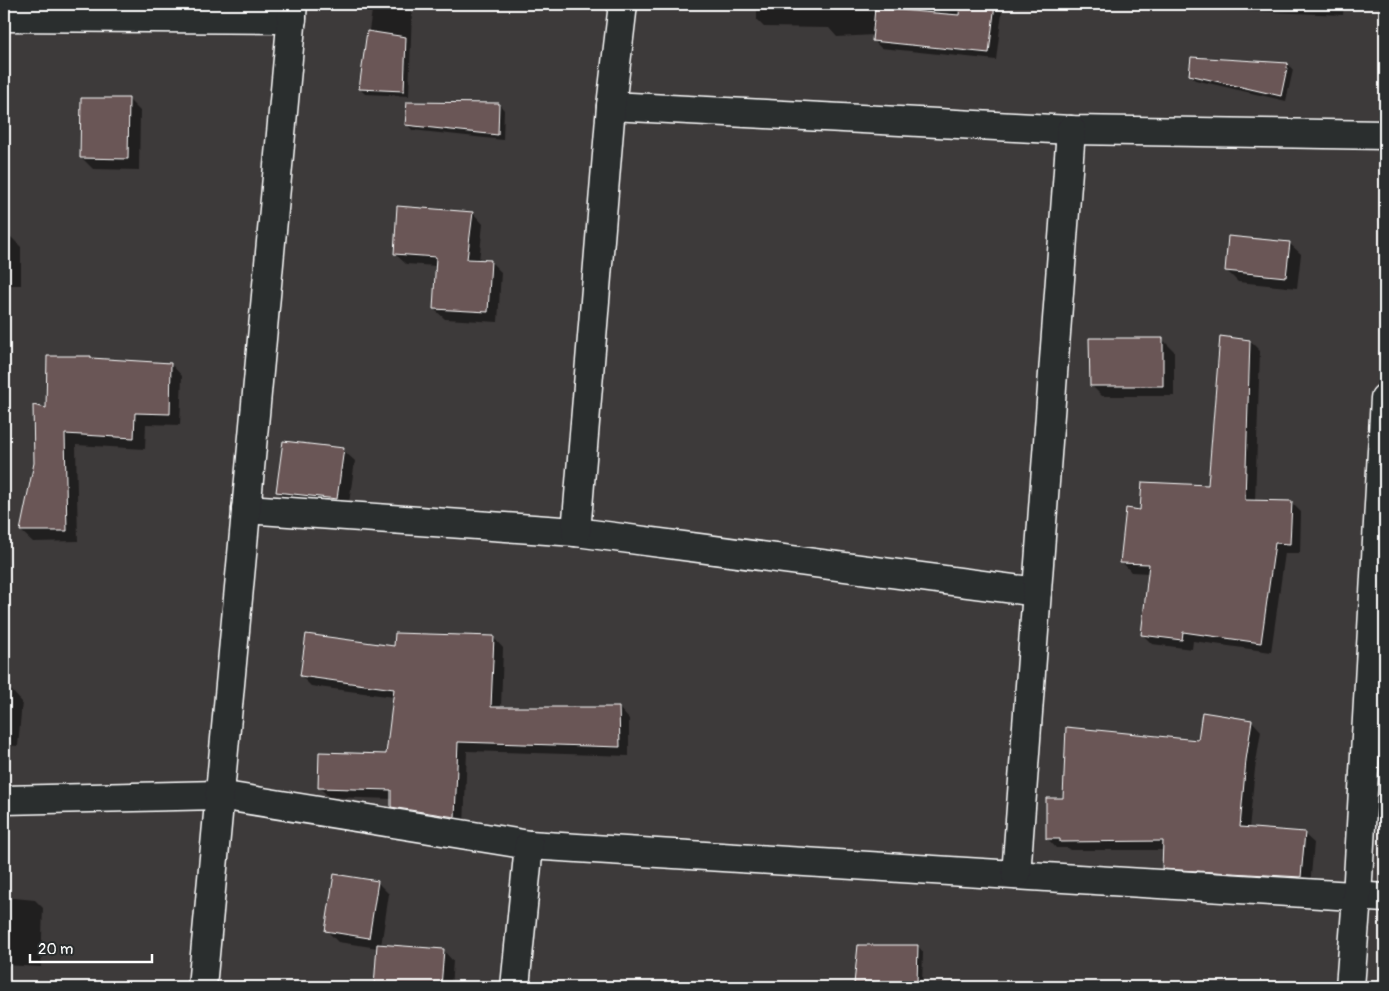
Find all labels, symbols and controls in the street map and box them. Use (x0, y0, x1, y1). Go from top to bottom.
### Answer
scale bar (30, 931, 152, 963)
text: 20 m (38, 940, 73, 959)

